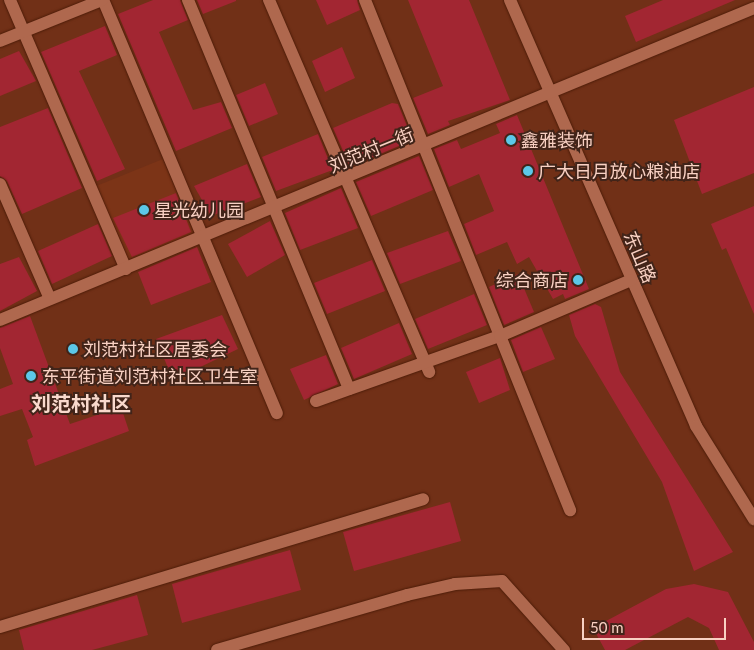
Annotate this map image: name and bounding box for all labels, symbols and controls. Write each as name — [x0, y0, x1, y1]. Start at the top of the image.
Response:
street label: 刘范村一街 — [325, 123, 417, 177]
place label: 鑫雅装饰 — [521, 129, 593, 151]
marker: 鑫雅装饰 — [505, 134, 517, 146]
place label: 广大日月放心粮油店 — [538, 160, 700, 182]
marker: 广大日月放心粮油店 — [522, 165, 534, 177]
place label: 星光幼儿园 — [154, 199, 244, 221]
marker: 星光幼儿园 — [138, 204, 150, 216]
street label: 东山路 — [620, 228, 660, 286]
place label: 综合商店 — [496, 269, 568, 291]
marker: 综合商店 — [572, 274, 584, 286]
place label: 刘范村社区居委会 — [83, 338, 227, 360]
marker: 刘范村社区居委会 — [67, 343, 79, 355]
place label: 东平街道刘范村社区卫生室 — [42, 365, 258, 387]
marker: 东平街道刘范村社区卫生室 — [24, 369, 38, 383]
district label: 刘范村社区 — [31, 391, 131, 415]
scale bar — [584, 608, 728, 640]
text: 50 m — [590, 618, 624, 636]

